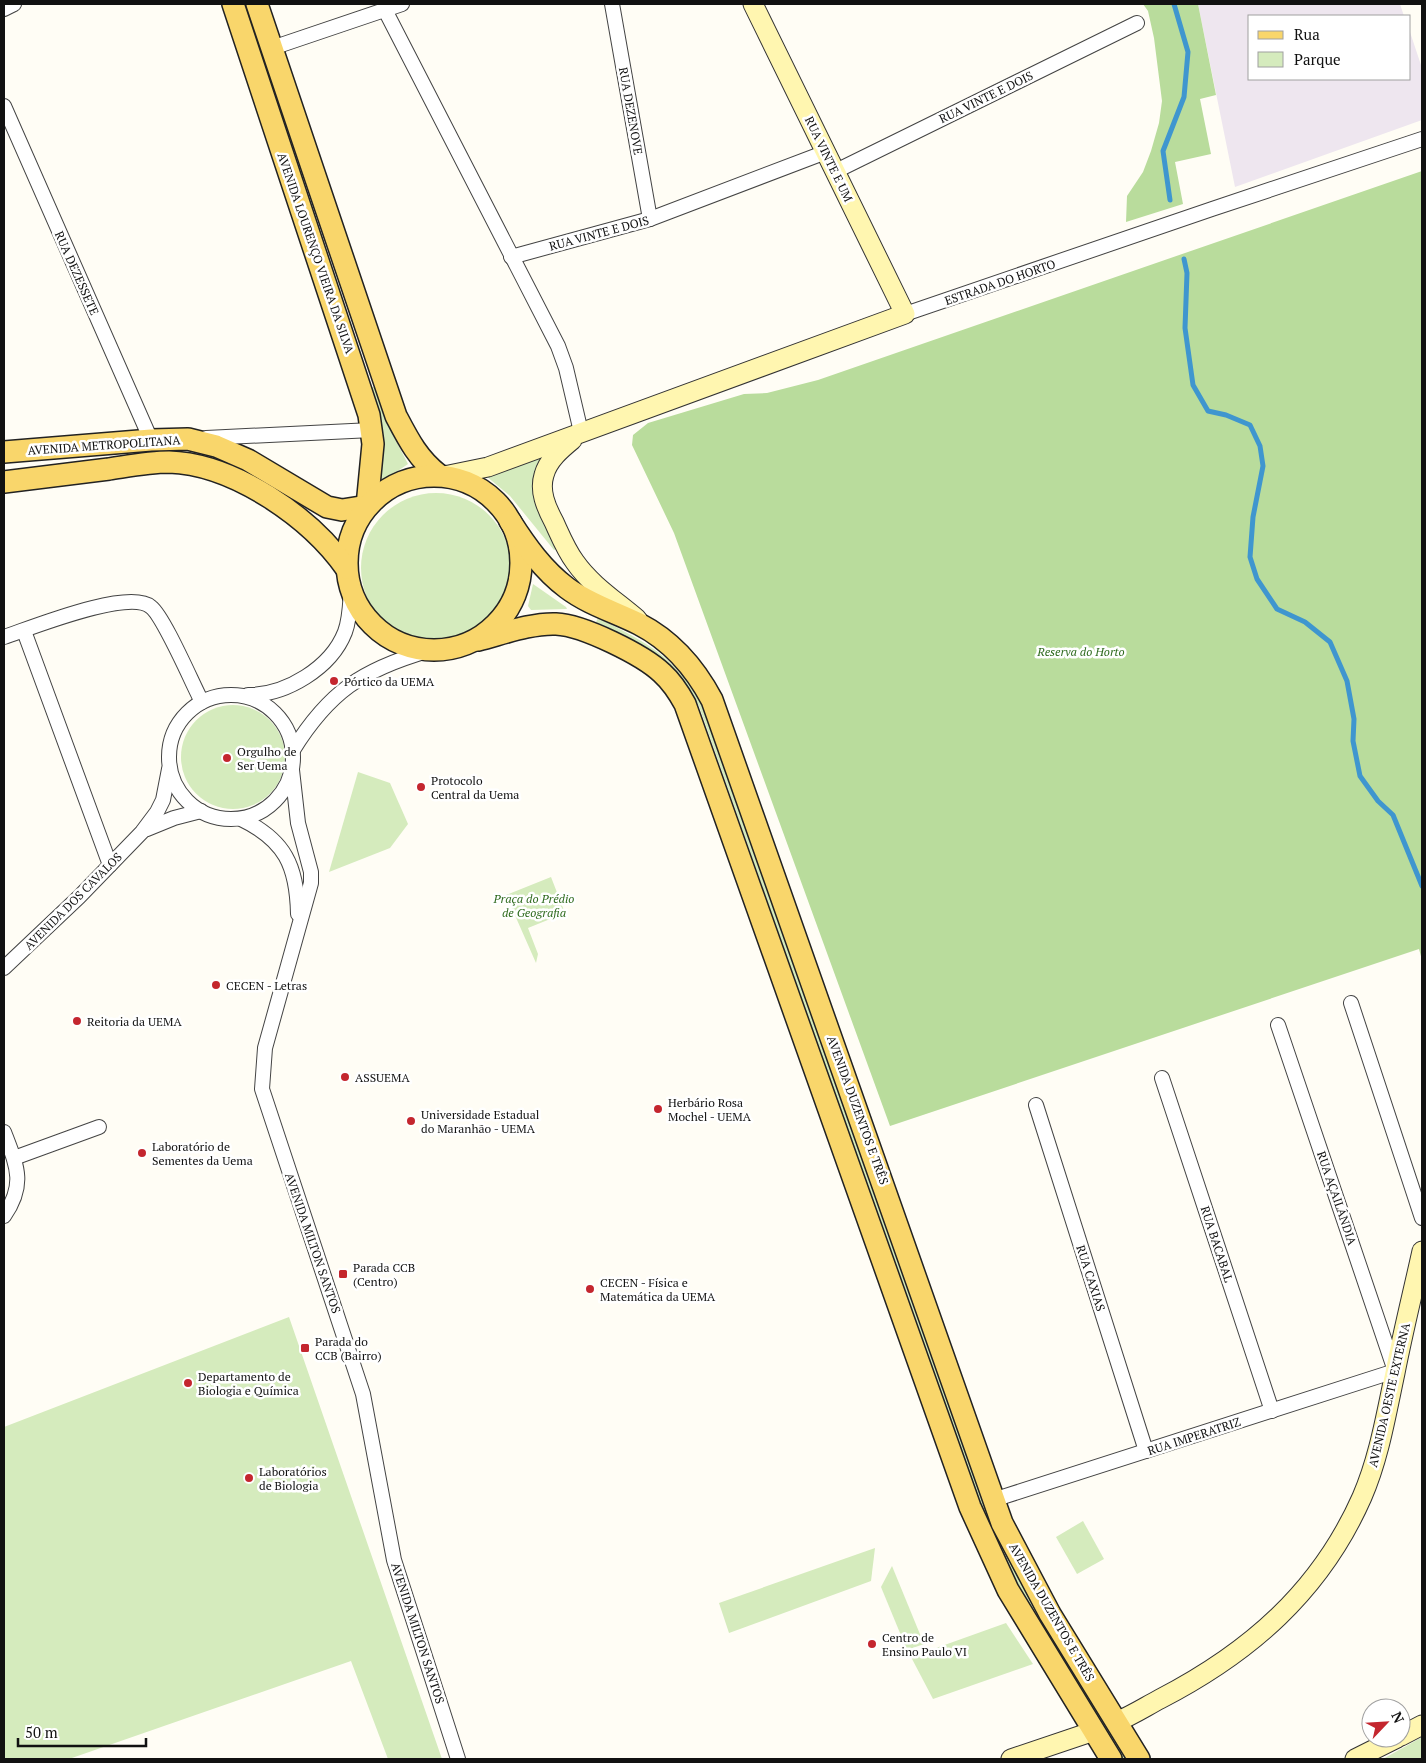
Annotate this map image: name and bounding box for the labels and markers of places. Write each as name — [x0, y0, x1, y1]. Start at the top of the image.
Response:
place label: Pórtico da UEMA — [344, 674, 435, 689]
marker: Pórtico da UEMA — [328, 675, 340, 687]
place label: Orgulho de Ser Uema — [237, 744, 297, 773]
marker: Orgulho de Ser Uema — [221, 752, 233, 764]
place label: Protocolo Central da Uema — [431, 773, 519, 802]
marker: Protocolo Central da Uema — [415, 781, 427, 793]
place label: CECEN - Letras — [226, 978, 307, 993]
marker: CECEN - Letras — [210, 979, 222, 991]
place label: Reitoria da UEMA — [87, 1014, 182, 1029]
marker: Reitoria da UEMA — [71, 1015, 83, 1027]
place label: ASSUEMA — [355, 1070, 411, 1085]
marker: ASSUEMA — [339, 1071, 351, 1083]
place label: Herbário Rosa Mochel - UEMA — [668, 1095, 752, 1124]
marker: Herbário Rosa Mochel - UEMA — [652, 1103, 664, 1115]
place label: Universidade Estadual do Maranhão - UEMA — [421, 1107, 540, 1136]
marker: Universidade Estadual do Maranhão - UEMA — [405, 1115, 417, 1127]
place label: Laboratório de Sementes da Uema — [152, 1139, 253, 1168]
marker: Laboratório de Sementes da Uema — [136, 1147, 148, 1159]
place label: Parada CCB (Centro) — [353, 1260, 415, 1289]
marker: Parada CCB (Centro) — [337, 1268, 349, 1280]
place label: CECEN - Física e Matemática da UEMA — [600, 1275, 716, 1304]
marker: CECEN - Física e Matemática da UEMA — [584, 1283, 596, 1295]
place label: Parada do CCB (Bairro) — [315, 1334, 382, 1363]
marker: Parada do CCB (Bairro) — [299, 1342, 311, 1354]
place label: Departamento de Biologia e Química — [198, 1369, 299, 1398]
marker: Departamento de Biologia e Química — [182, 1377, 194, 1389]
place label: Laboratórios de Biologia — [259, 1464, 327, 1493]
marker: Laboratórios de Biologia — [243, 1472, 255, 1484]
place label: Centro de Ensino Paulo VI — [882, 1630, 967, 1659]
marker: Centro de Ensino Paulo VI — [866, 1638, 878, 1650]

